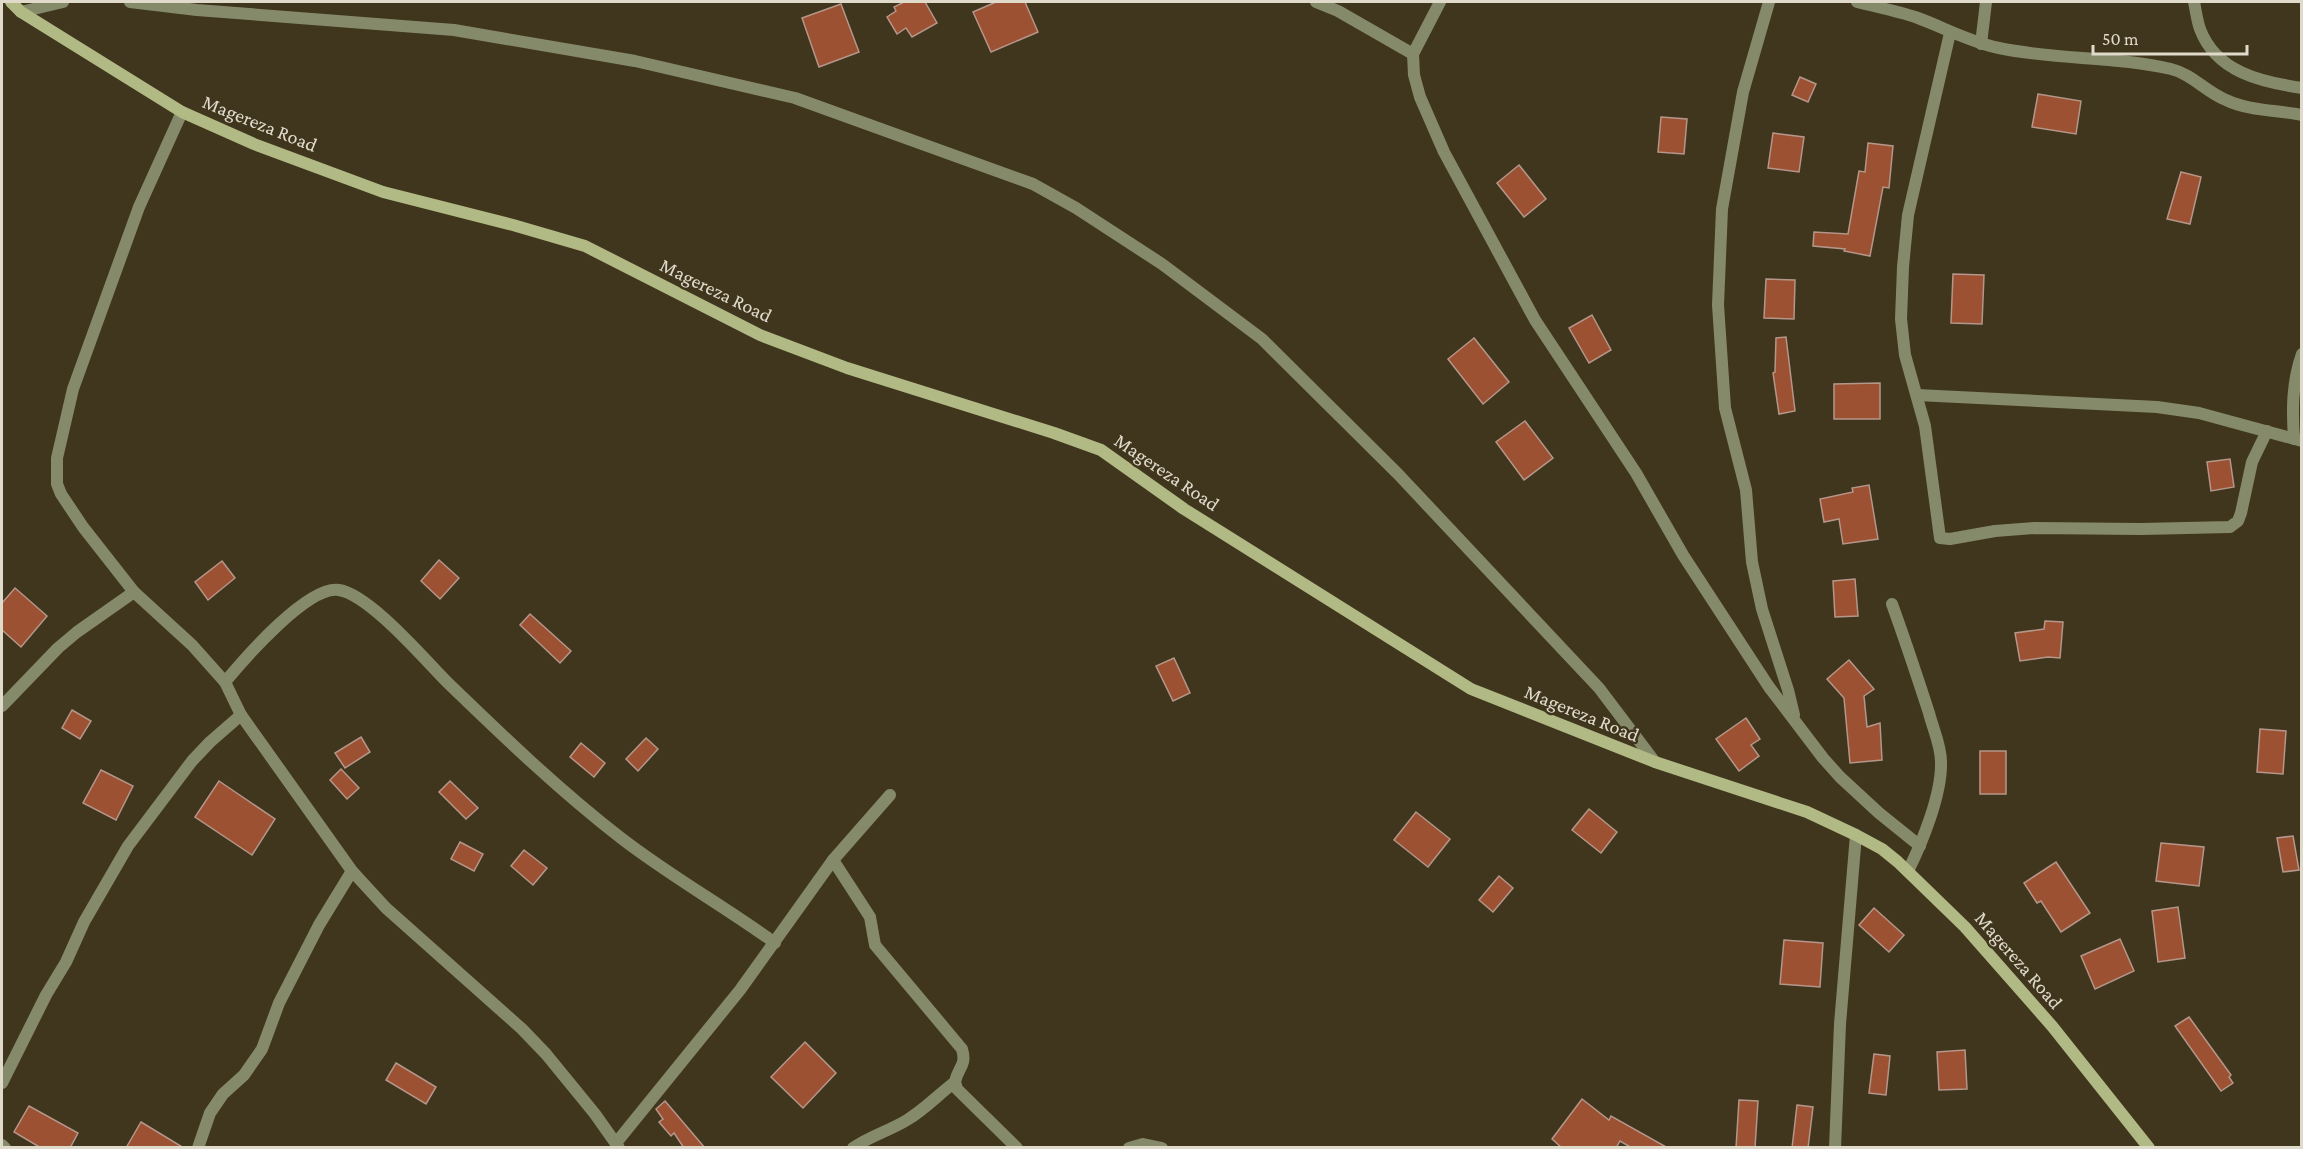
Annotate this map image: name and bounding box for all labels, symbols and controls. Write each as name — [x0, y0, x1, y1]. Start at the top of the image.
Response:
scale bar — [2093, 18, 2248, 56]
text: 50 m — [2102, 29, 2139, 49]
street label: Magereza Road — [199, 90, 321, 157]
street label: Magereza Road — [656, 253, 776, 328]
street label: Magereza Road — [1110, 429, 1224, 516]
street label: Magereza Road — [1521, 680, 1643, 747]
street label: Magereza Road — [1970, 907, 2068, 1014]

